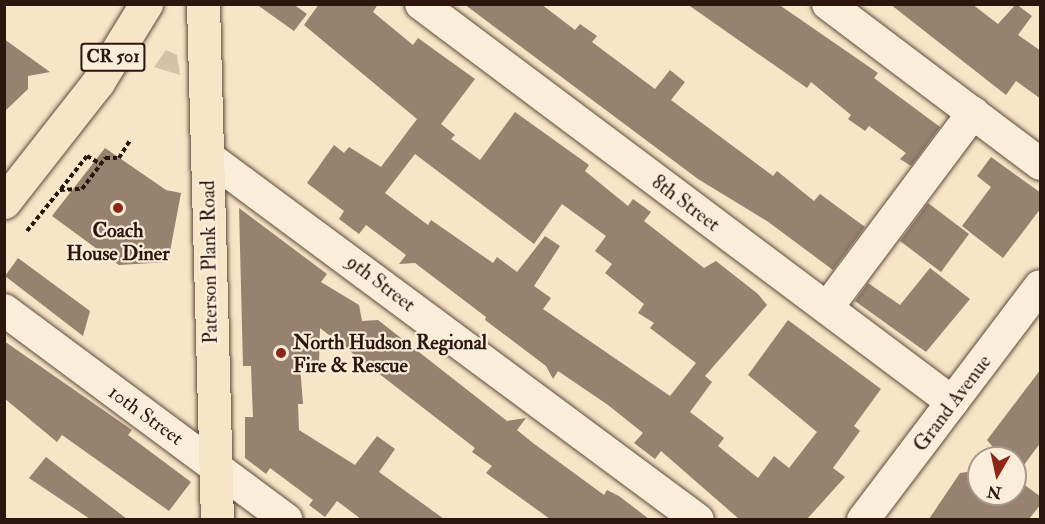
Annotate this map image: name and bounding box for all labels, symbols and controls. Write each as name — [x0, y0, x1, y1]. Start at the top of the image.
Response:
road number: CR 501 — [80, 42, 146, 72]
street label: 8th Street — [647, 170, 725, 236]
street label: Paterson Plank Road — [196, 180, 222, 344]
marker: Coach House Diner — [111, 201, 125, 215]
place label: Coach House Diner — [66, 218, 170, 265]
street label: 9th Street — [342, 249, 420, 317]
place label: North Hudson Regional Fire & Rescue — [293, 330, 487, 377]
marker: North Hudson Regional Fire & Rescue — [274, 346, 288, 360]
street label: Grand Avenue — [908, 350, 996, 456]
street label: 10th Street — [104, 380, 188, 450]
north arrow — [967, 446, 1027, 506]
text: N — [986, 481, 1003, 503]

